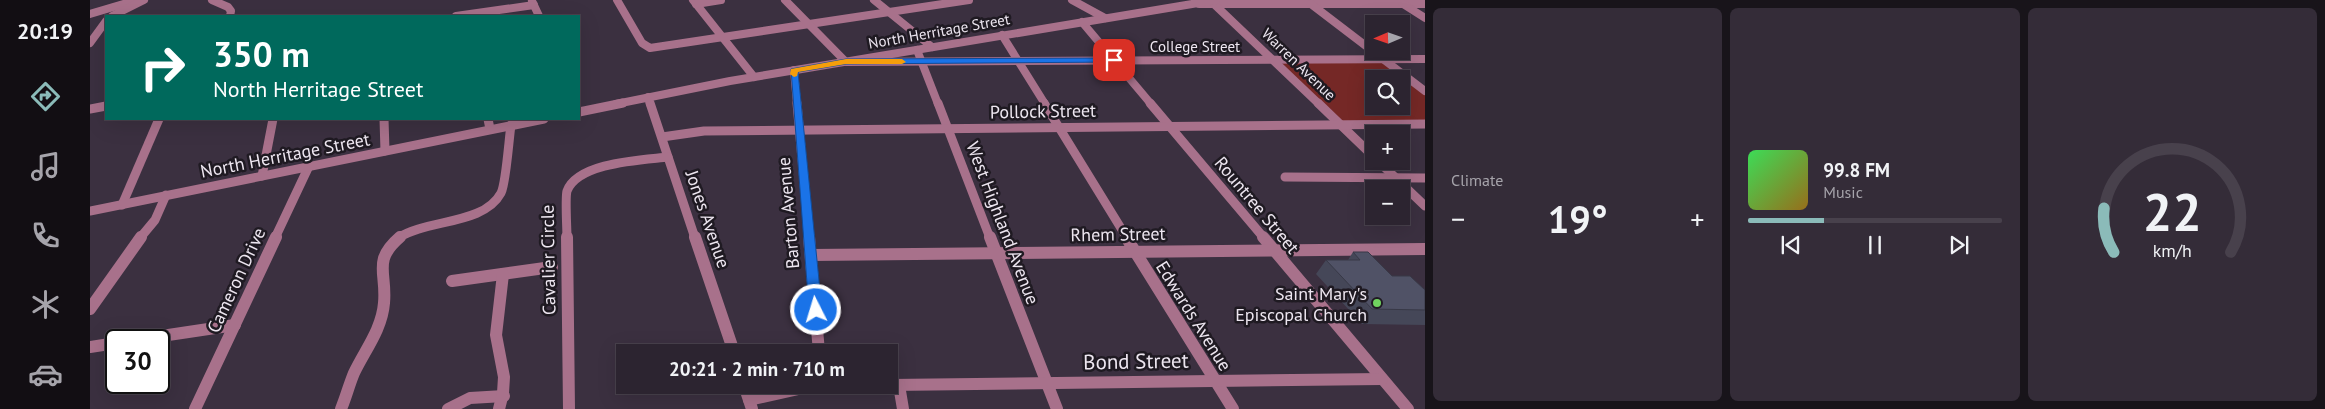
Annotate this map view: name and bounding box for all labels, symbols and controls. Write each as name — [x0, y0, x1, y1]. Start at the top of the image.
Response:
street label: North Herritage Street — [867, 9, 1011, 53]
north arrow — [1365, 15, 1410, 60]
map controls — [1365, 15, 1410, 225]
text: 20:19 — [17, 17, 73, 45]
street label: Warren Avenue — [1258, 24, 1340, 104]
text: 350 m — [213, 31, 310, 77]
icon: right — [130, 35, 195, 100]
street label: College Street — [1150, 37, 1240, 56]
pin — [1093, 39, 1135, 81]
icon: arrive — [1100, 46, 1128, 74]
button: search — [1365, 70, 1410, 115]
text: North Herritage Street — [213, 75, 423, 103]
icon: directions — [28, 79, 63, 114]
street label: Pollock Street — [990, 99, 1096, 123]
button: + — [1365, 125, 1410, 170]
street label: North Herritage Street — [198, 127, 372, 183]
street label: West Highland Avenue — [961, 138, 1045, 308]
icon: music — [28, 149, 63, 184]
street label: Rountree Street — [1210, 152, 1304, 258]
street label: Barton Avenue — [772, 156, 804, 270]
text: 99.8 FM — [1823, 158, 1890, 182]
street label: Jones Avenue — [680, 166, 735, 271]
text: Climate — [1451, 170, 1503, 190]
text: 22 — [2143, 178, 2202, 245]
button: − — [1365, 180, 1410, 225]
text: Music — [1823, 182, 1863, 202]
text: 19° — [1548, 194, 1608, 243]
text: − — [1451, 200, 1465, 237]
text: + — [1690, 200, 1704, 237]
street label: Cavalier Circle — [536, 205, 560, 315]
icon: phone — [28, 218, 63, 253]
street label: Rhem Street — [1070, 222, 1166, 246]
street label: Cameron Drive — [202, 224, 270, 336]
icon: previous — [1777, 231, 1805, 259]
icon: pause — [1861, 231, 1889, 259]
icon: next — [1945, 231, 1973, 259]
text: km/h — [2153, 239, 2192, 262]
street label: Edwards Avenue — [1151, 257, 1237, 375]
place label: Saint Mary's Episcopal Church — [1235, 282, 1367, 326]
position arrow — [789, 283, 841, 335]
icon: climate — [28, 287, 63, 322]
marker: Saint Mary's Episcopal Church — [1371, 297, 1383, 309]
speed limit sign: 30 — [105, 329, 170, 394]
street label: Bond Street — [1083, 347, 1189, 375]
icon: car — [28, 357, 63, 392]
text: 20:21 · 2 min · 710 m — [669, 357, 845, 381]

